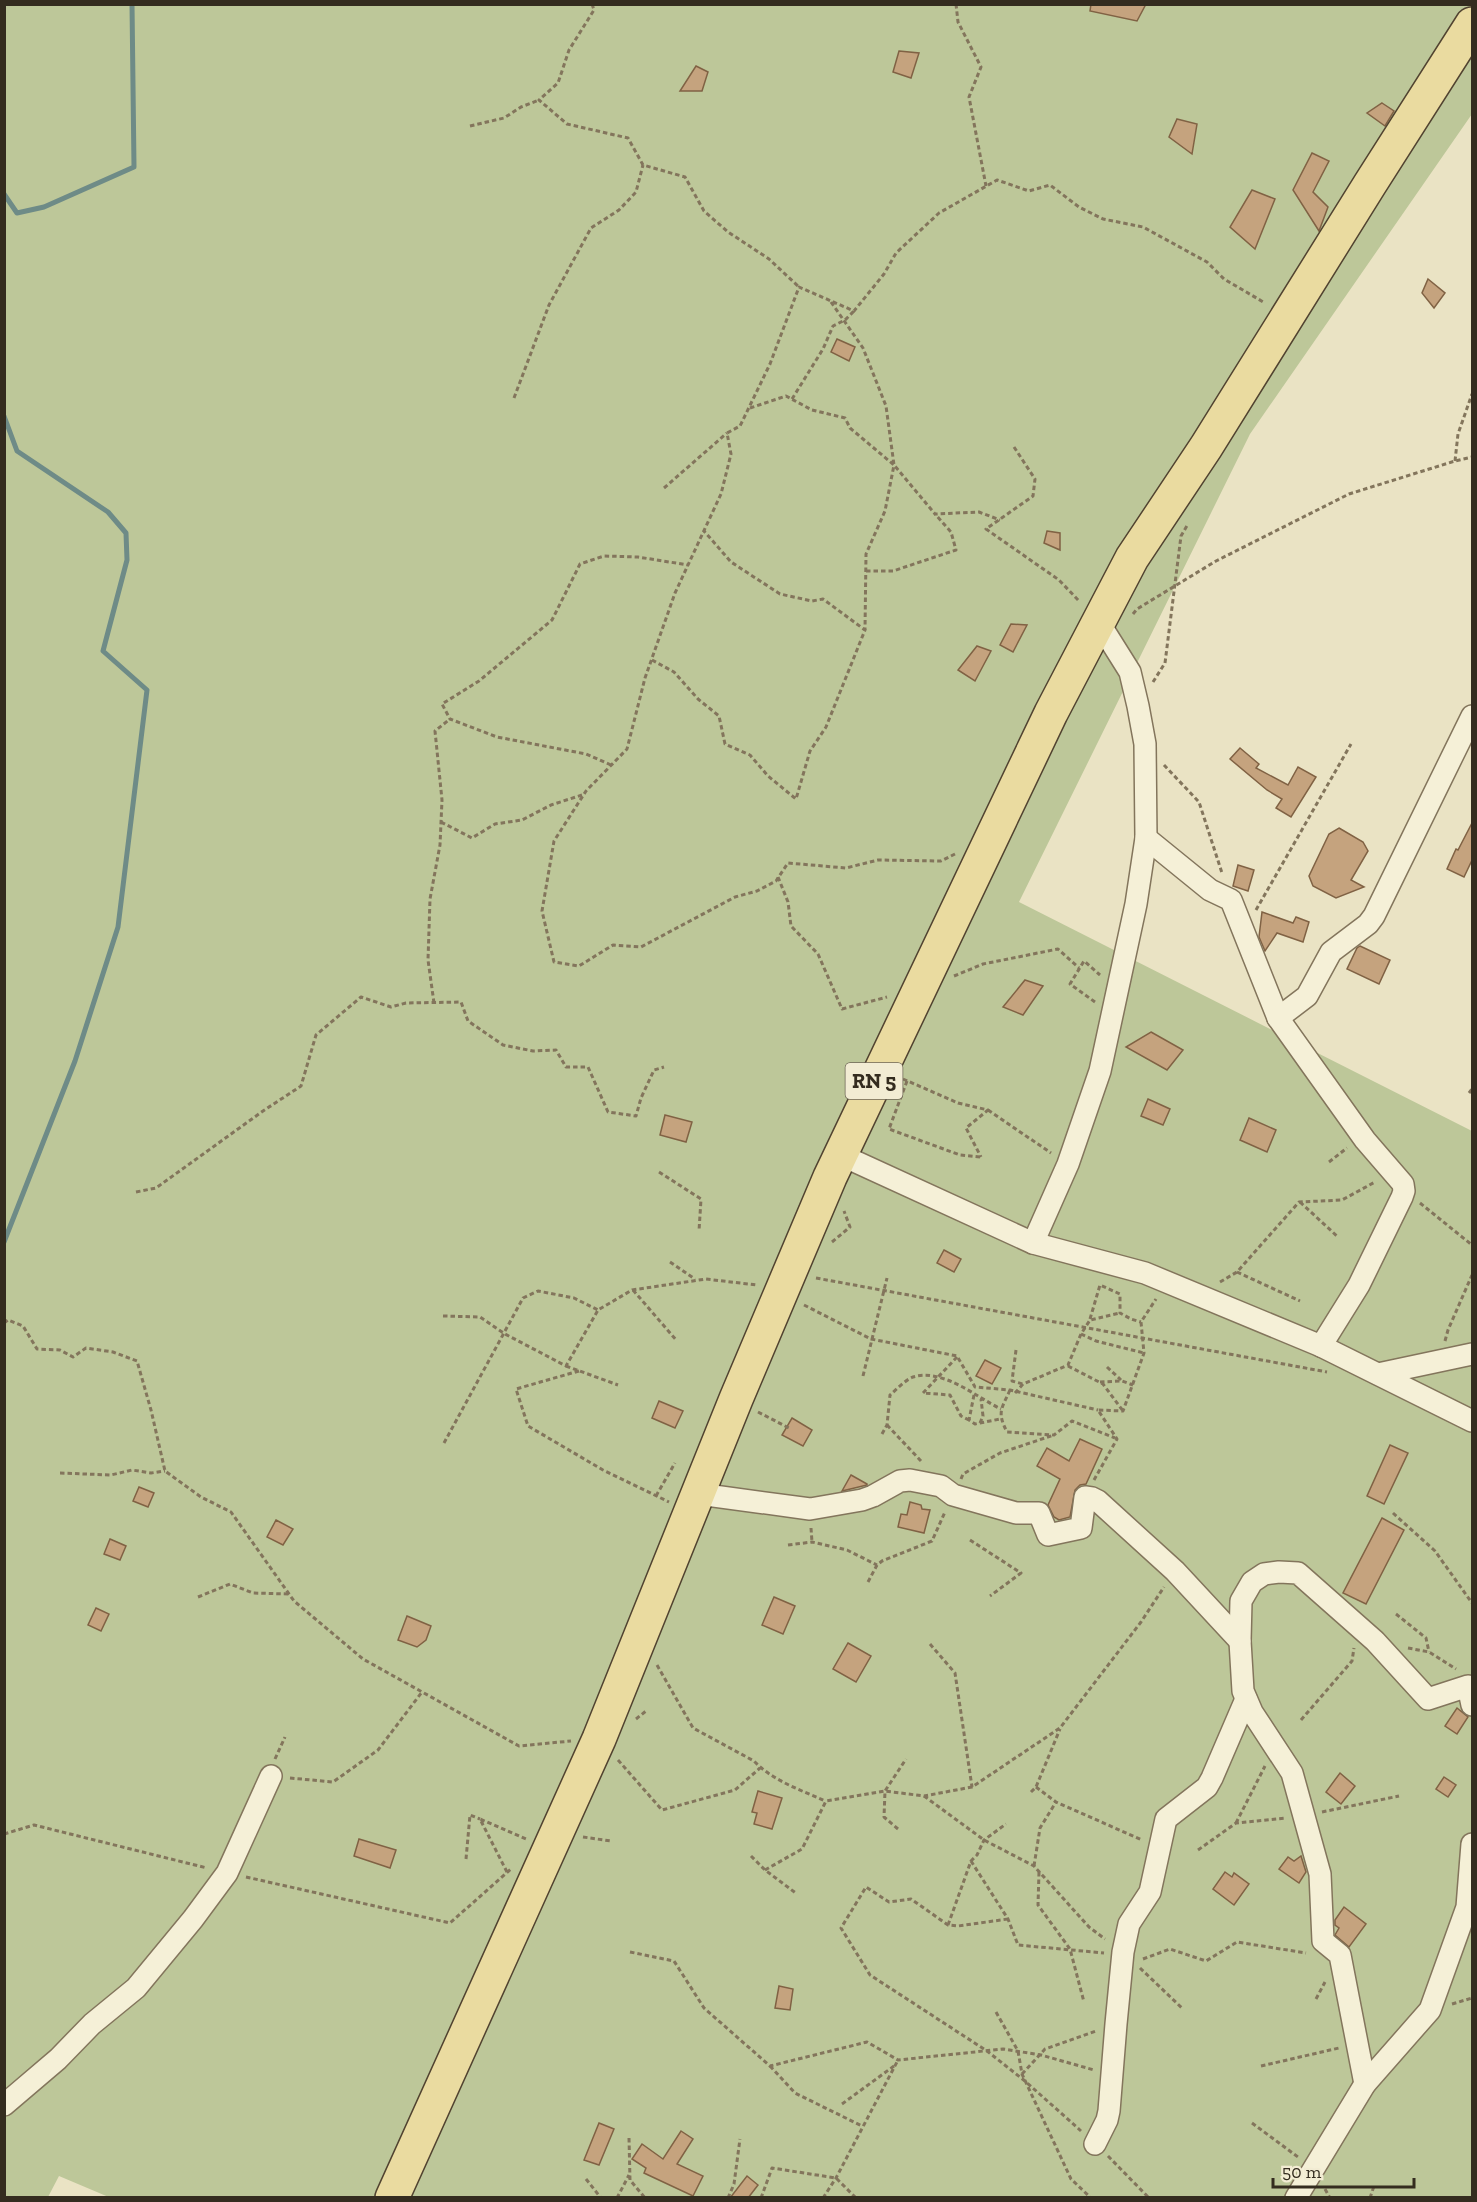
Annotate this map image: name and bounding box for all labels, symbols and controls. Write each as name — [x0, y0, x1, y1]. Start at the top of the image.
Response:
road number: RN 5 — [846, 1063, 902, 1099]
scale bar — [1273, 2151, 1414, 2189]
text: 50 m — [1282, 2161, 1322, 2183]

